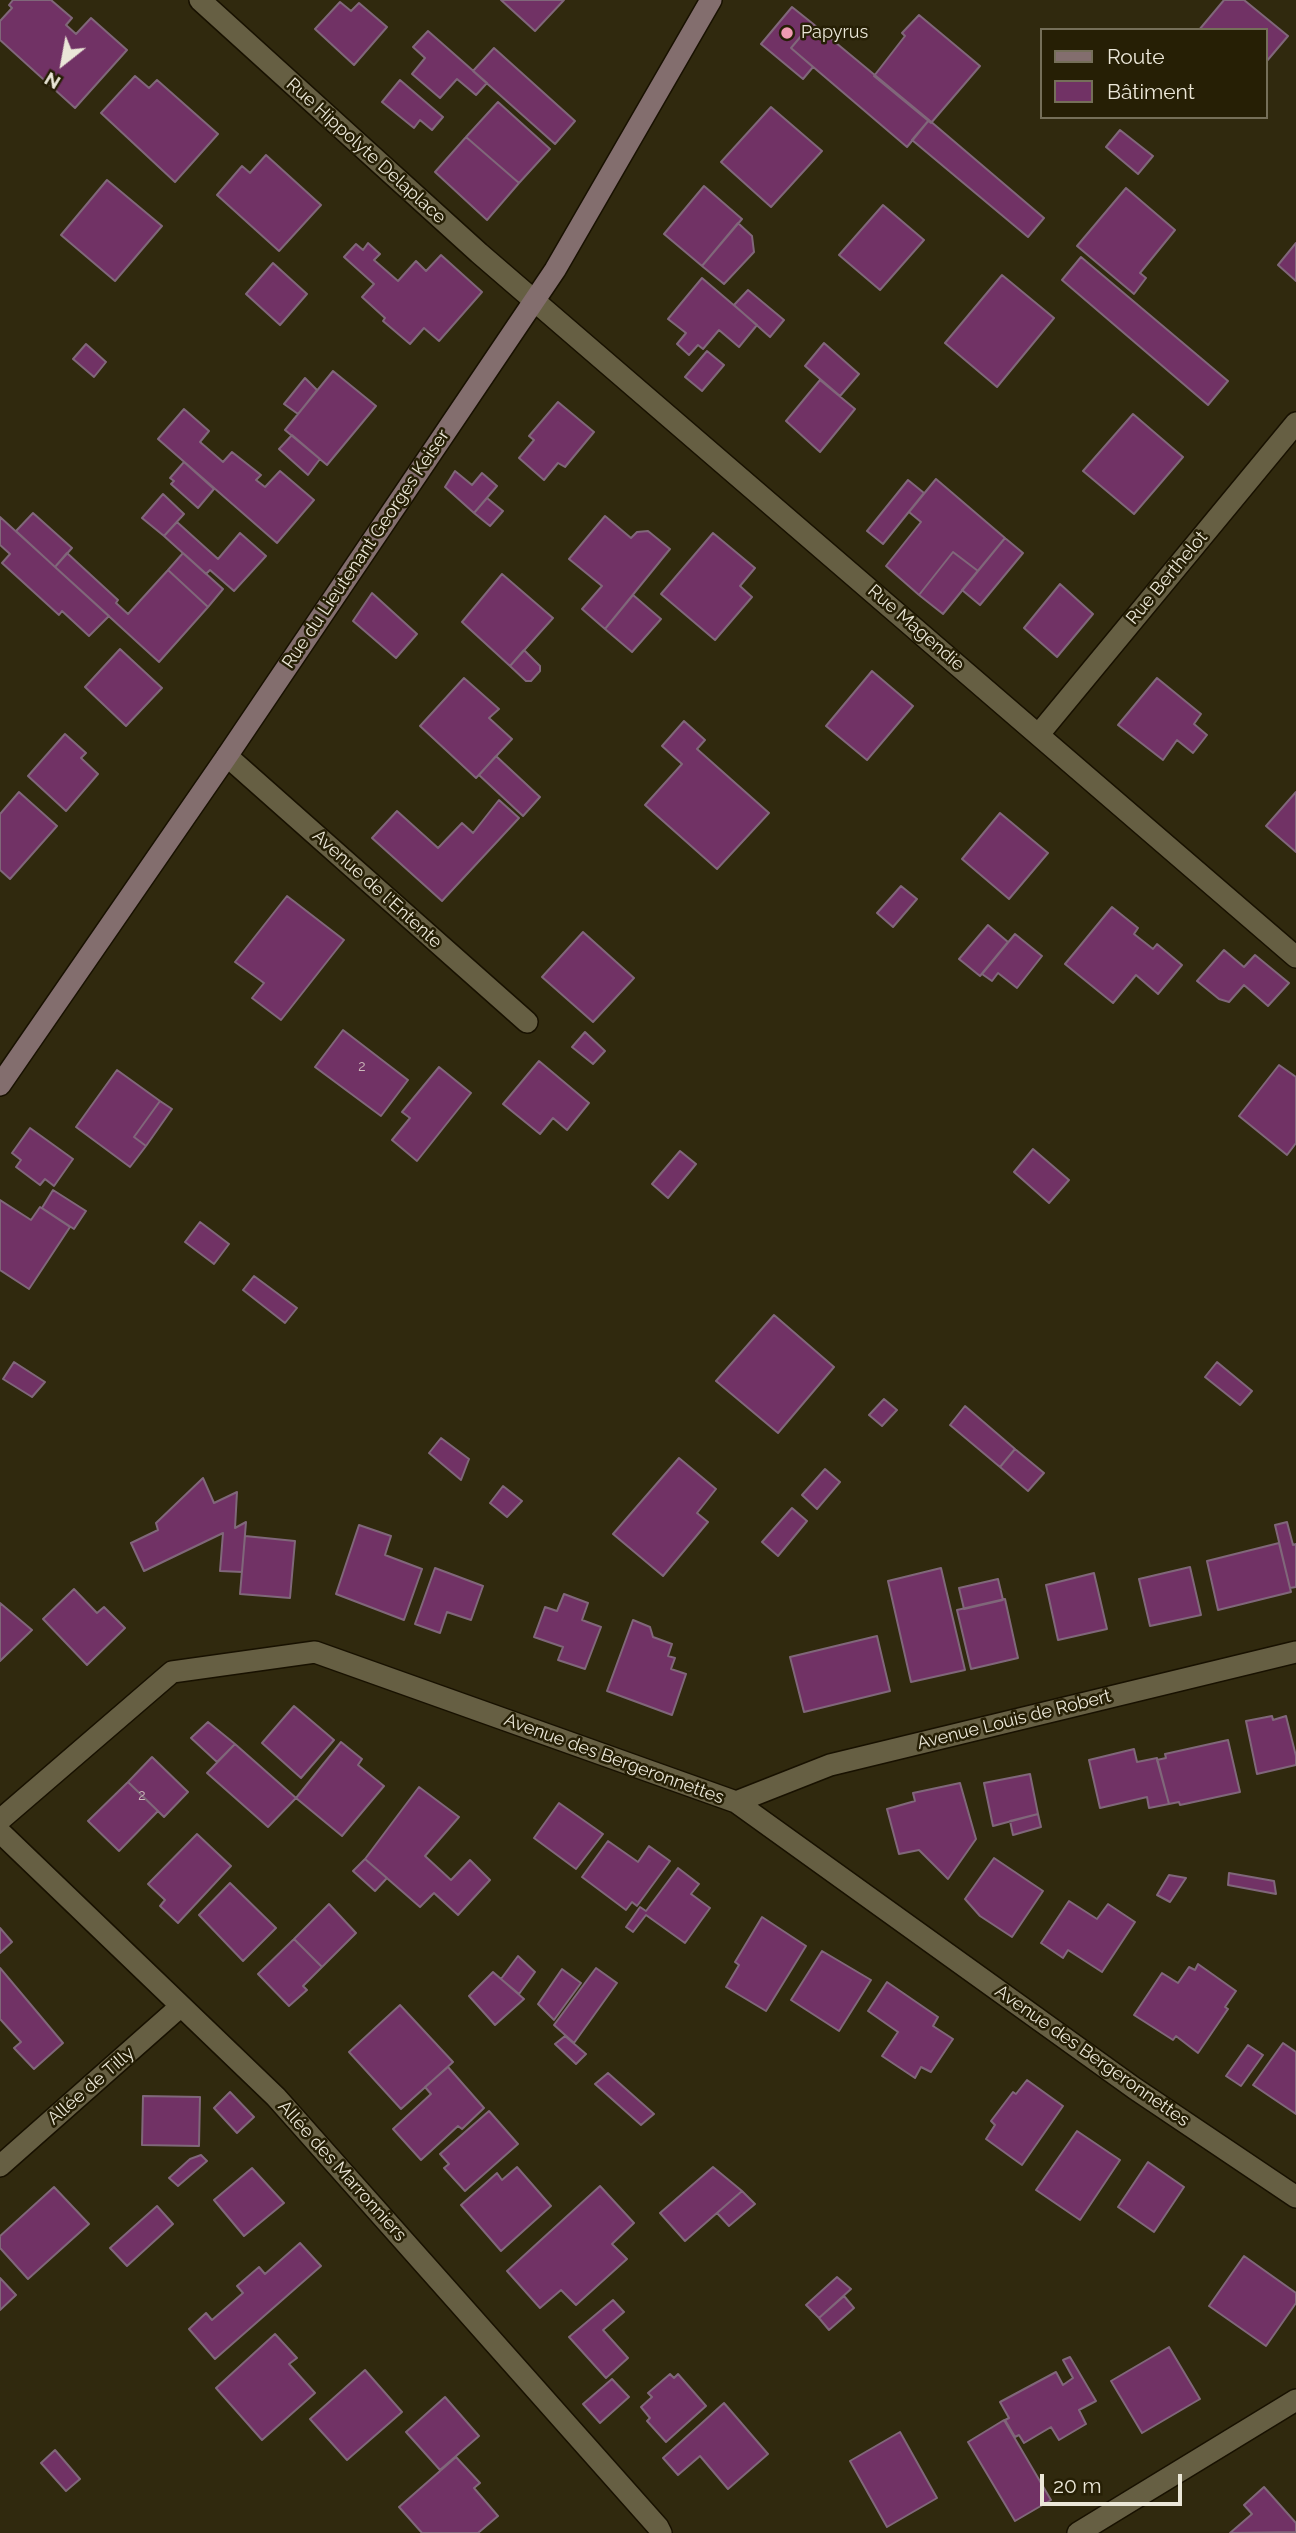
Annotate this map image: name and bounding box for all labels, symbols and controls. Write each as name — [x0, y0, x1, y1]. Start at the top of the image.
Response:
place label: Papyrus — [801, 22, 868, 44]
marker: Papyrus — [779, 25, 795, 41]
north arrow — [28, 28, 98, 98]
legend — [1040, 28, 1268, 119]
text: Route — [1107, 44, 1165, 69]
text: N — [40, 68, 64, 94]
street label: Rue Hippolyte Delaplace — [282, 74, 450, 228]
text: Bâtiment — [1107, 79, 1195, 104]
street label: Rue du Lieutenant Georges Keiser — [278, 425, 454, 673]
street label: Rue Berthelot — [1122, 527, 1212, 629]
street label: Rue Magendie — [863, 580, 969, 676]
street label: Avenue de l'Entente — [308, 825, 446, 953]
house number: 2 — [358, 1059, 366, 1075]
street label: Avenue Louis de Robert — [915, 1685, 1113, 1755]
street label: Avenue des Bergeronnettes — [501, 1709, 727, 1809]
house number: 2 — [138, 1788, 146, 1804]
street label: Avenue des Bergeronnettes — [991, 1980, 1193, 2132]
street label: Allée de Tilly — [43, 2042, 139, 2130]
street label: Allée des Marronniers — [273, 2096, 411, 2246]
scale bar — [1044, 2460, 1186, 2504]
text: 20 m — [1053, 2473, 1101, 2498]

